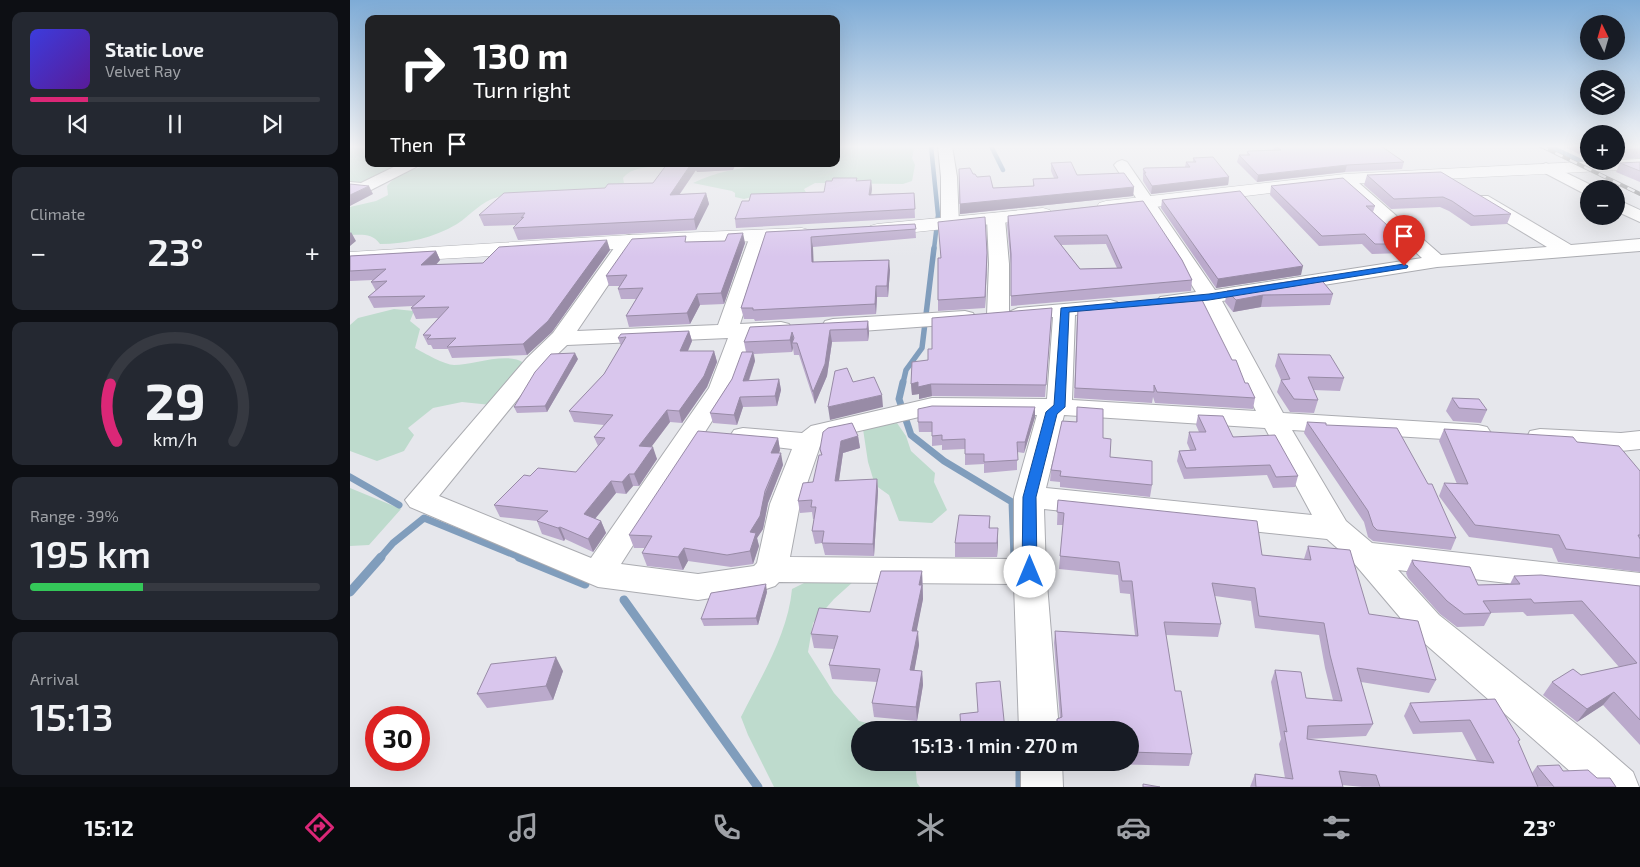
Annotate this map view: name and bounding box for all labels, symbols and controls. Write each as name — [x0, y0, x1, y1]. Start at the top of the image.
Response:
north arrow — [1580, 15, 1625, 60]
map controls — [1580, 15, 1625, 225]
text: 130 m — [473, 34, 568, 76]
icon: right — [390, 35, 455, 100]
text: Static Love — [105, 38, 204, 61]
text: Velvet Ray — [105, 61, 181, 80]
button: layers — [1580, 70, 1625, 115]
text: Turn right — [473, 76, 571, 102]
icon: previous — [64, 110, 92, 138]
icon: pause — [161, 110, 189, 138]
icon: next — [258, 110, 286, 138]
button: + — [1580, 125, 1625, 170]
icon: arrive — [443, 130, 471, 158]
text: Then — [390, 133, 433, 156]
button: − — [1580, 180, 1625, 225]
text: Climate — [30, 204, 85, 223]
pin — [1383, 215, 1425, 266]
icon: arrive — [1390, 222, 1418, 250]
text: 23° — [147, 228, 204, 274]
text: − — [30, 235, 46, 269]
text: + — [305, 235, 320, 269]
text: 29 — [145, 368, 205, 430]
text: km/h — [153, 428, 197, 450]
text: Range · 39% — [30, 506, 119, 525]
text: 195 km — [30, 530, 151, 576]
position arrow — [1003, 545, 1055, 597]
text: Arrival — [30, 669, 79, 688]
text: 15:13 — [30, 693, 113, 739]
speed limit sign: 30 — [365, 706, 430, 771]
text: 15:13 · 1 min · 270 m — [912, 734, 1078, 757]
icon: directions — [302, 810, 337, 845]
icon: music — [506, 810, 541, 845]
icon: phone — [709, 810, 744, 845]
icon: climate — [913, 810, 948, 845]
icon: car — [1116, 810, 1151, 845]
icon: filters — [1319, 810, 1354, 845]
text: 15:12 — [84, 814, 134, 840]
text: 23° — [1523, 814, 1556, 840]

